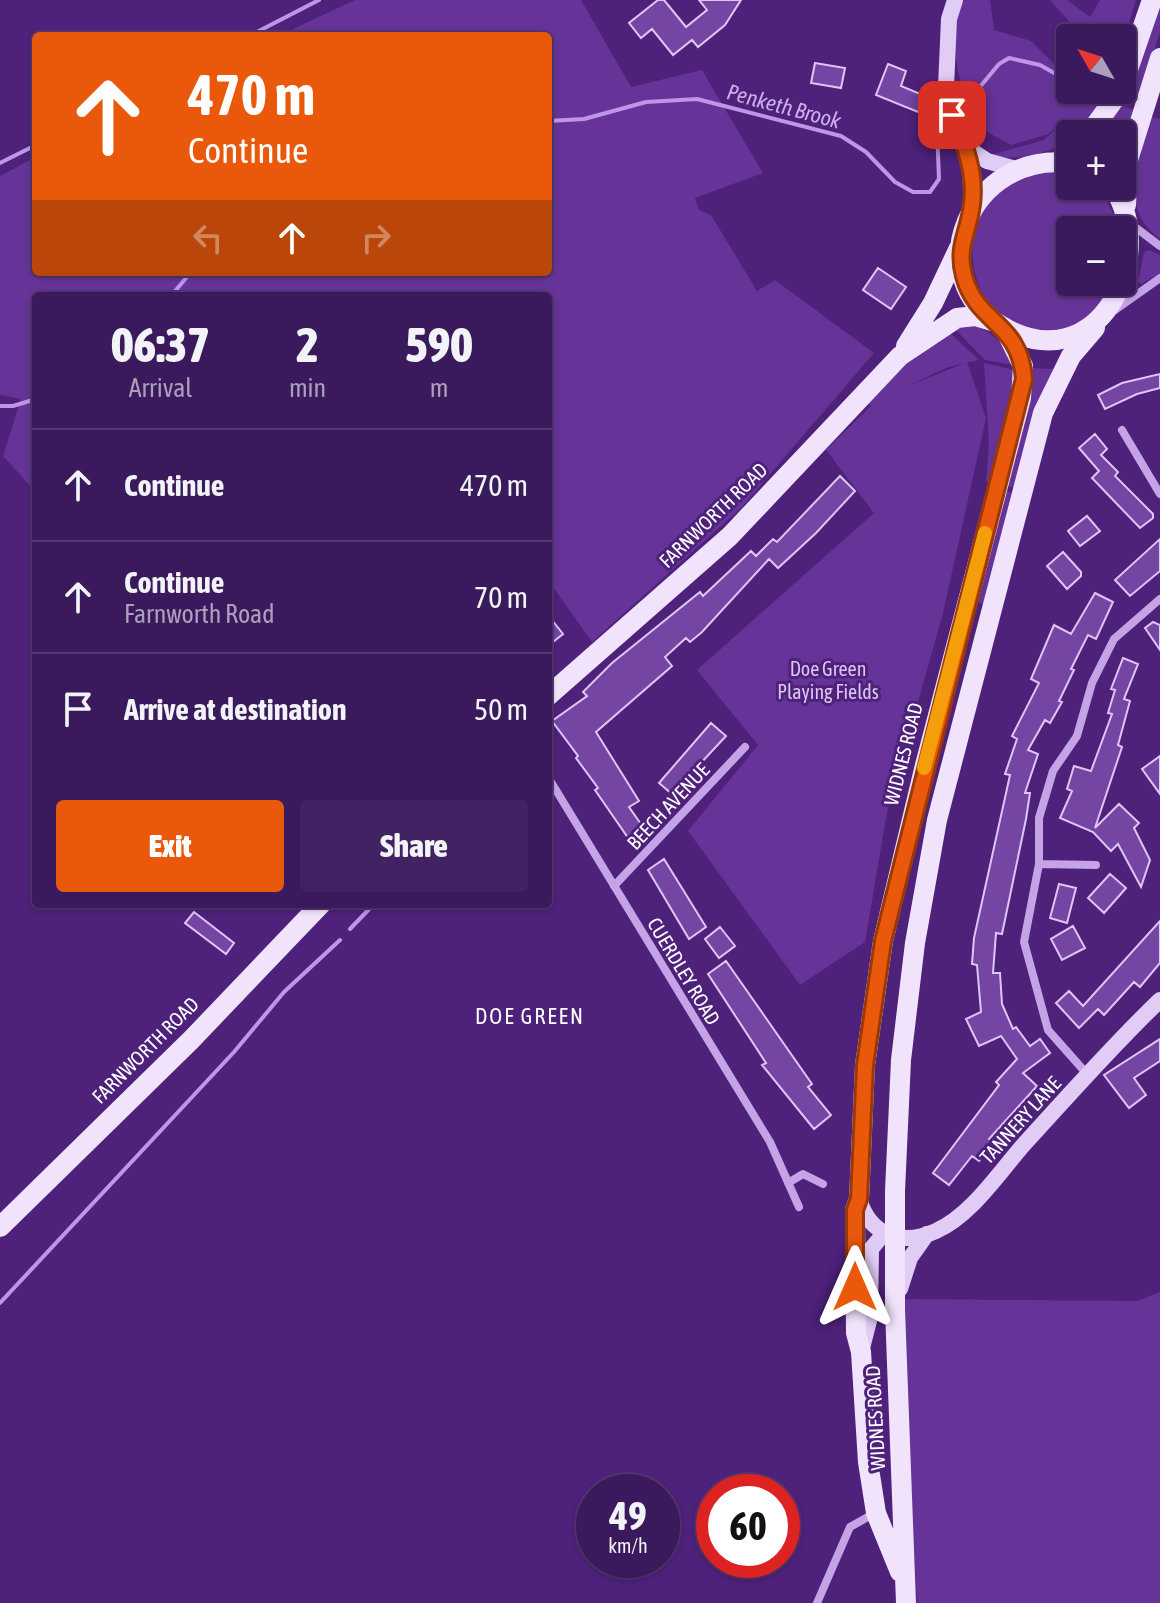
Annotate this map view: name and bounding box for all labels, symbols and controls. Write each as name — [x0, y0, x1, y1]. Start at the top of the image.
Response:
north arrow — [1056, 24, 1136, 104]
map controls — [1056, 24, 1136, 296]
text: 470 m — [188, 63, 315, 127]
icon: ahead — [56, 64, 160, 168]
water label: Penketh Brook — [724, 78, 844, 134]
pin — [918, 81, 986, 149]
icon: arrive — [930, 93, 974, 137]
button: + — [1056, 120, 1136, 200]
text: Continue — [188, 129, 308, 171]
icon: left — [186, 216, 230, 260]
icon: ahead — [270, 216, 314, 260]
icon: right — [354, 216, 398, 260]
button: − — [1056, 216, 1136, 296]
text: 06:37 — [111, 317, 210, 372]
text: 2 — [296, 317, 319, 372]
text: 590 — [405, 317, 473, 372]
text: Arrival — [129, 373, 192, 403]
text: min — [289, 373, 326, 403]
text: m — [430, 373, 448, 403]
street label: FARNWORTH ROAD — [654, 458, 772, 572]
icon: ahead — [56, 463, 100, 507]
text: Continue — [124, 468, 224, 502]
text: 470 m — [460, 468, 528, 502]
text: Continue — [124, 565, 224, 599]
icon: ahead — [56, 575, 100, 619]
text: 70 m — [474, 580, 528, 614]
text: Farnworth Road — [124, 599, 275, 629]
park label: Doe Green Playing Fields — [777, 657, 879, 703]
icon: arrive — [56, 687, 100, 731]
text: Arrive at destination — [124, 692, 346, 726]
text: 50 m — [474, 692, 528, 726]
street label: WIDNES ROAD — [879, 700, 927, 808]
street label: BEECH AVENUE — [622, 758, 714, 854]
button: Exit — [56, 800, 284, 892]
button: Share — [300, 800, 528, 892]
street label: CUERDLEY ROAD — [643, 913, 725, 1029]
street label: FARNWORTH ROAD — [87, 992, 203, 1108]
district label: DOE GREEN — [475, 1003, 585, 1029]
street label: TANNERY LANE — [975, 1071, 1065, 1168]
position arrow — [813, 1245, 897, 1329]
street label: WIDNES ROAD — [861, 1365, 889, 1471]
speed limit sign: 60 — [696, 1474, 800, 1578]
text: 49 — [609, 1493, 647, 1538]
text: km/h — [608, 1534, 648, 1557]

